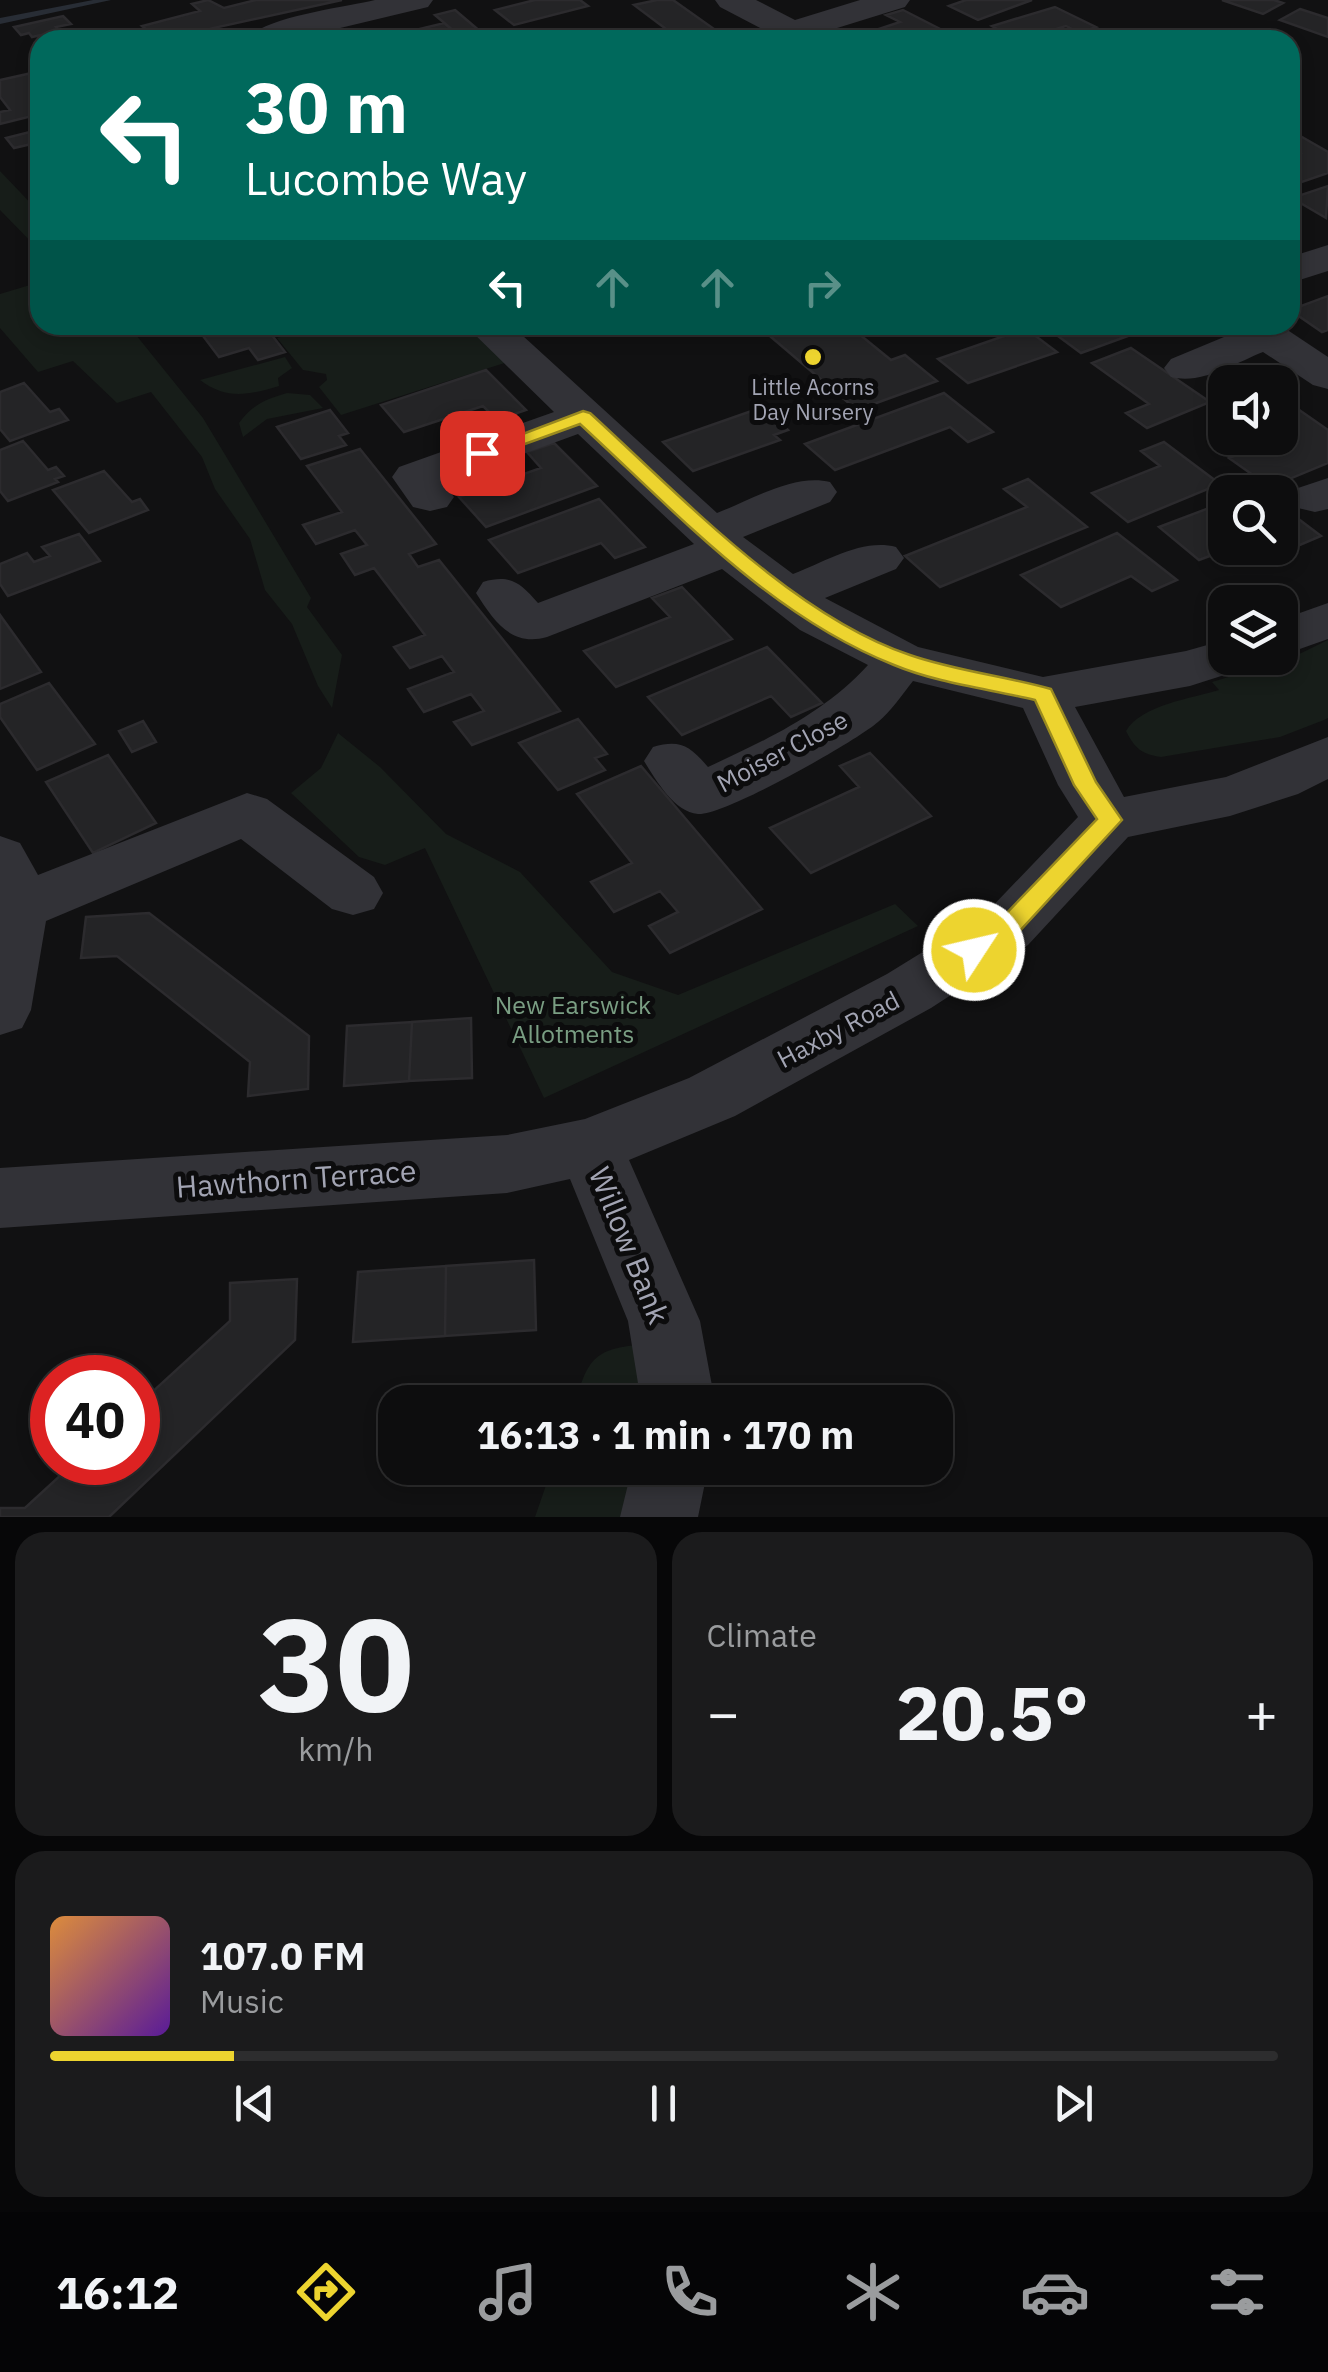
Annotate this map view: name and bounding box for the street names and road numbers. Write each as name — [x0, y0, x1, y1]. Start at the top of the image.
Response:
street label: Moiser Close — [711, 703, 853, 799]
street label: Haxby Road — [771, 983, 905, 1075]
street label: Hawthorn Terrace — [175, 1150, 417, 1206]
street label: Willow Bank — [581, 1161, 679, 1329]

